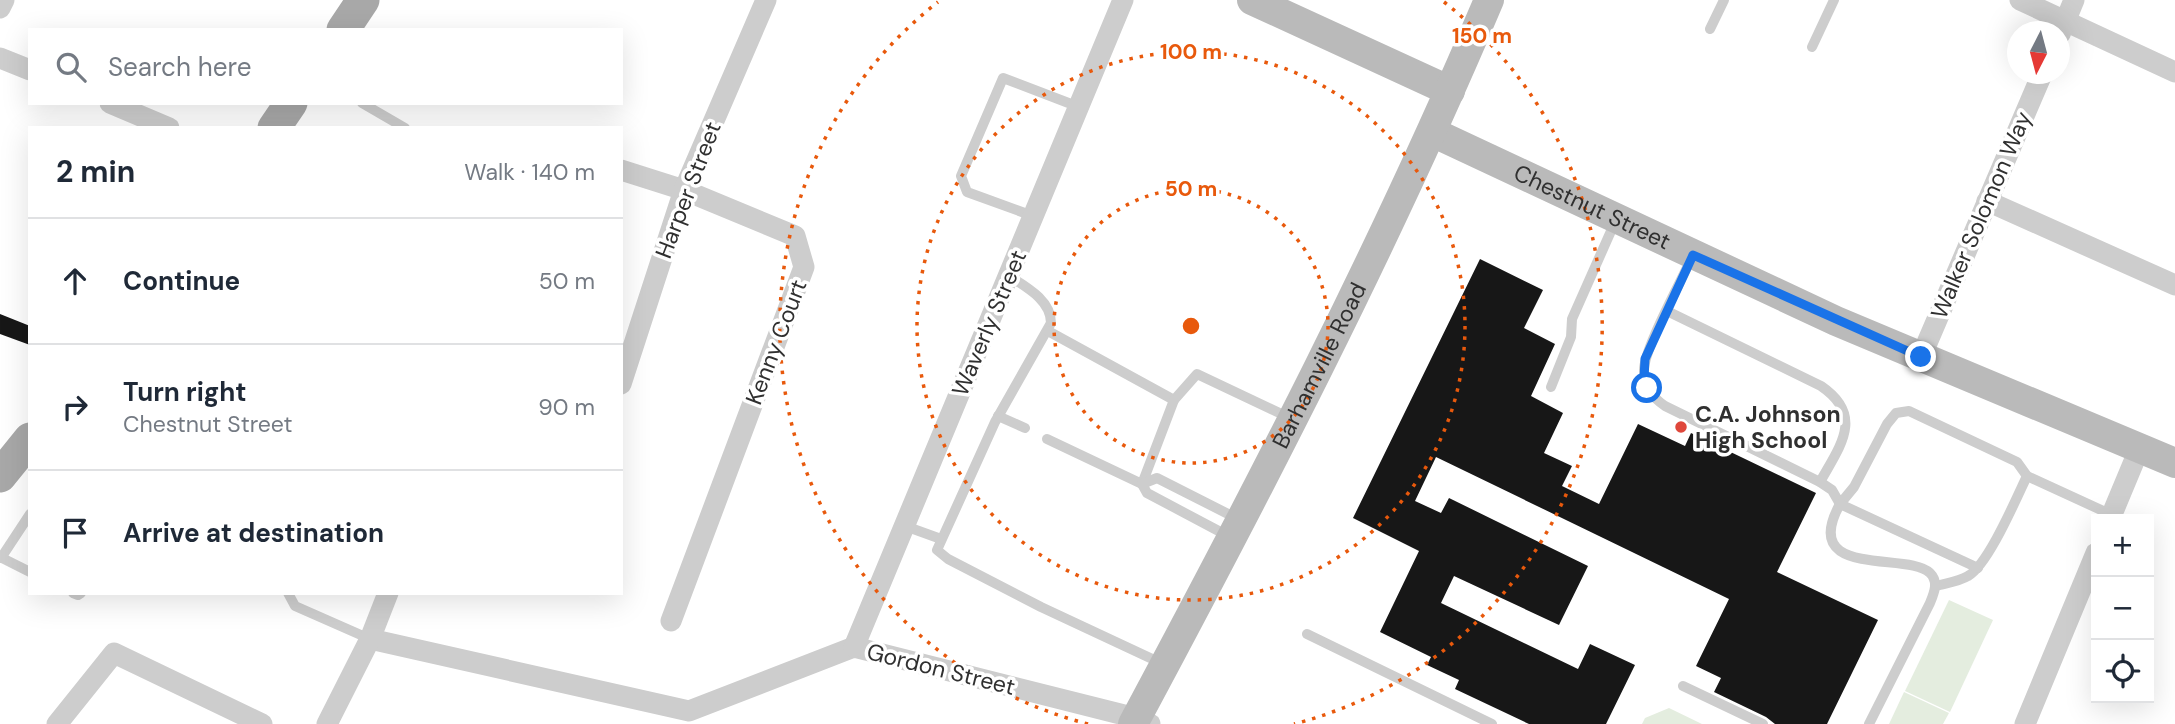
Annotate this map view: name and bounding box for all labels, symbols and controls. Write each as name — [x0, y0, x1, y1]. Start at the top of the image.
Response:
north arrow — [2007, 21, 2070, 84]
text: 150 m — [1452, 22, 1512, 50]
search box — [28, 28, 623, 105]
text: 100 m — [1160, 38, 1222, 66]
icon: search — [52, 48, 90, 86]
text: Search here — [108, 50, 251, 84]
street label: Walker Solomon Way — [1924, 107, 2038, 323]
street label: Harper Street — [648, 117, 728, 263]
text: 2 min — [56, 152, 135, 191]
text: Walk · 140 m — [464, 157, 595, 187]
street label: Chestnut Street — [1509, 157, 1676, 257]
text: 50 m — [1165, 175, 1217, 203]
street label: Waverly Street — [945, 246, 1033, 400]
icon: ahead — [56, 262, 94, 300]
text: Continue — [123, 264, 240, 298]
text: 50 m — [539, 266, 595, 296]
street label: Kenny Court — [738, 275, 814, 409]
street label: Barhamville Road — [1265, 278, 1373, 454]
centre of rings — [1179, 314, 1203, 338]
route end — [1905, 341, 1936, 372]
route start — [1631, 372, 1662, 403]
text: Turn right — [123, 375, 247, 409]
icon: right — [56, 388, 94, 426]
text: 90 m — [538, 392, 595, 422]
place label: C.A. Johnson High School — [1695, 399, 1841, 455]
text: Chestnut Street — [123, 409, 293, 439]
marker: C.A. Johnson High School — [1673, 419, 1689, 435]
icon: arrive — [56, 514, 94, 552]
map controls — [2091, 514, 2154, 703]
button: + — [2091, 514, 2154, 577]
text: Arrive at destination — [123, 516, 384, 550]
button: − — [2091, 577, 2154, 640]
street label: Gordon Street — [864, 636, 1018, 702]
button: locate — [2091, 640, 2154, 703]

